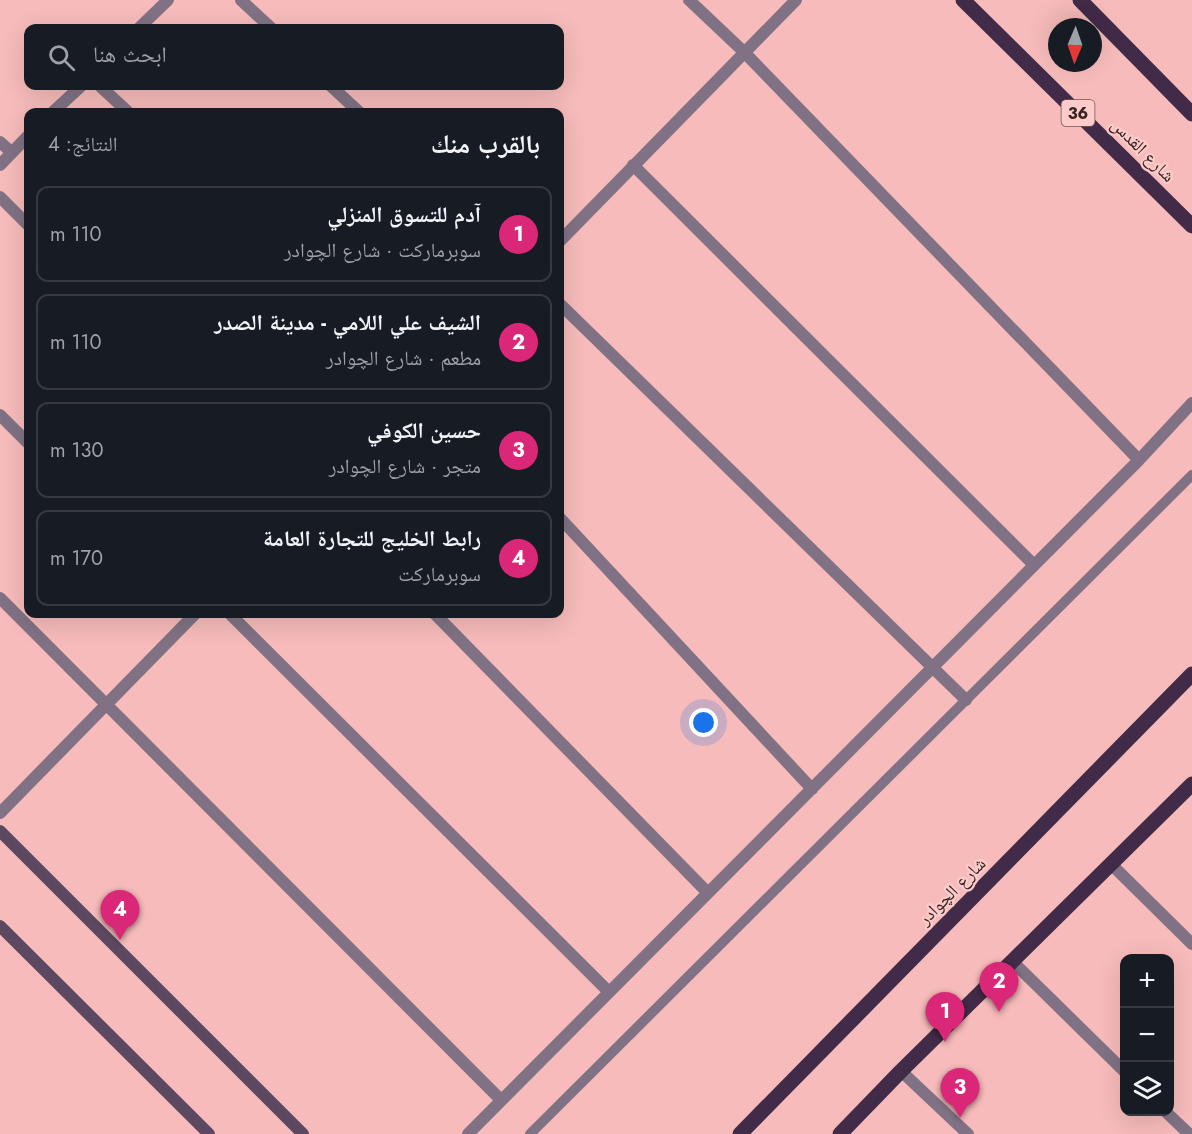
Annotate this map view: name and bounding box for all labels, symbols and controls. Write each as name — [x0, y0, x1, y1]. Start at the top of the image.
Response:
north arrow — [1048, 18, 1102, 72]
search box — [24, 24, 564, 90]
text: ابحث هنا — [93, 38, 167, 70]
icon: search — [45, 41, 78, 74]
road number: 36 — [1062, 100, 1094, 126]
street label: شارع القدس — [1105, 112, 1181, 188]
text: بالقرب منك — [431, 125, 540, 163]
text: النتائج: 4 — [48, 130, 118, 159]
text: آدم للتسوق المنزلي — [327, 198, 481, 230]
text: 110 m — [50, 220, 102, 249]
text: 1 — [513, 220, 524, 249]
text: سوبرماركت · شارع الچوادر — [284, 236, 481, 265]
text: الشيف علي اللامي - مدينة الصدر — [214, 306, 481, 338]
text: 110 m — [50, 328, 102, 357]
text: 2 — [512, 328, 525, 357]
text: مطعم · شارع الچوادر — [326, 344, 481, 373]
text: حسين الكوفي — [367, 414, 481, 446]
text: 130 m — [50, 436, 104, 465]
text: 3 — [512, 436, 525, 465]
text: متجر · شارع الچوادر — [329, 452, 481, 481]
text: رابط الخليج للتجارة العامة — [263, 522, 481, 554]
text: 170 m — [50, 544, 103, 573]
text: 4 — [512, 544, 525, 573]
text: سوبرماركت — [398, 560, 481, 589]
your location — [689, 708, 718, 737]
street label: شارع الچوادر — [911, 851, 992, 932]
pin: 4 — [100, 890, 140, 940]
map controls — [1120, 954, 1174, 1116]
button: + — [1120, 954, 1174, 1008]
pin: 2 — [980, 962, 1018, 1012]
pin: 1 — [926, 992, 964, 1042]
button: − — [1120, 1008, 1174, 1062]
button: layers — [1120, 1062, 1174, 1116]
pin: 3 — [940, 1068, 980, 1118]

